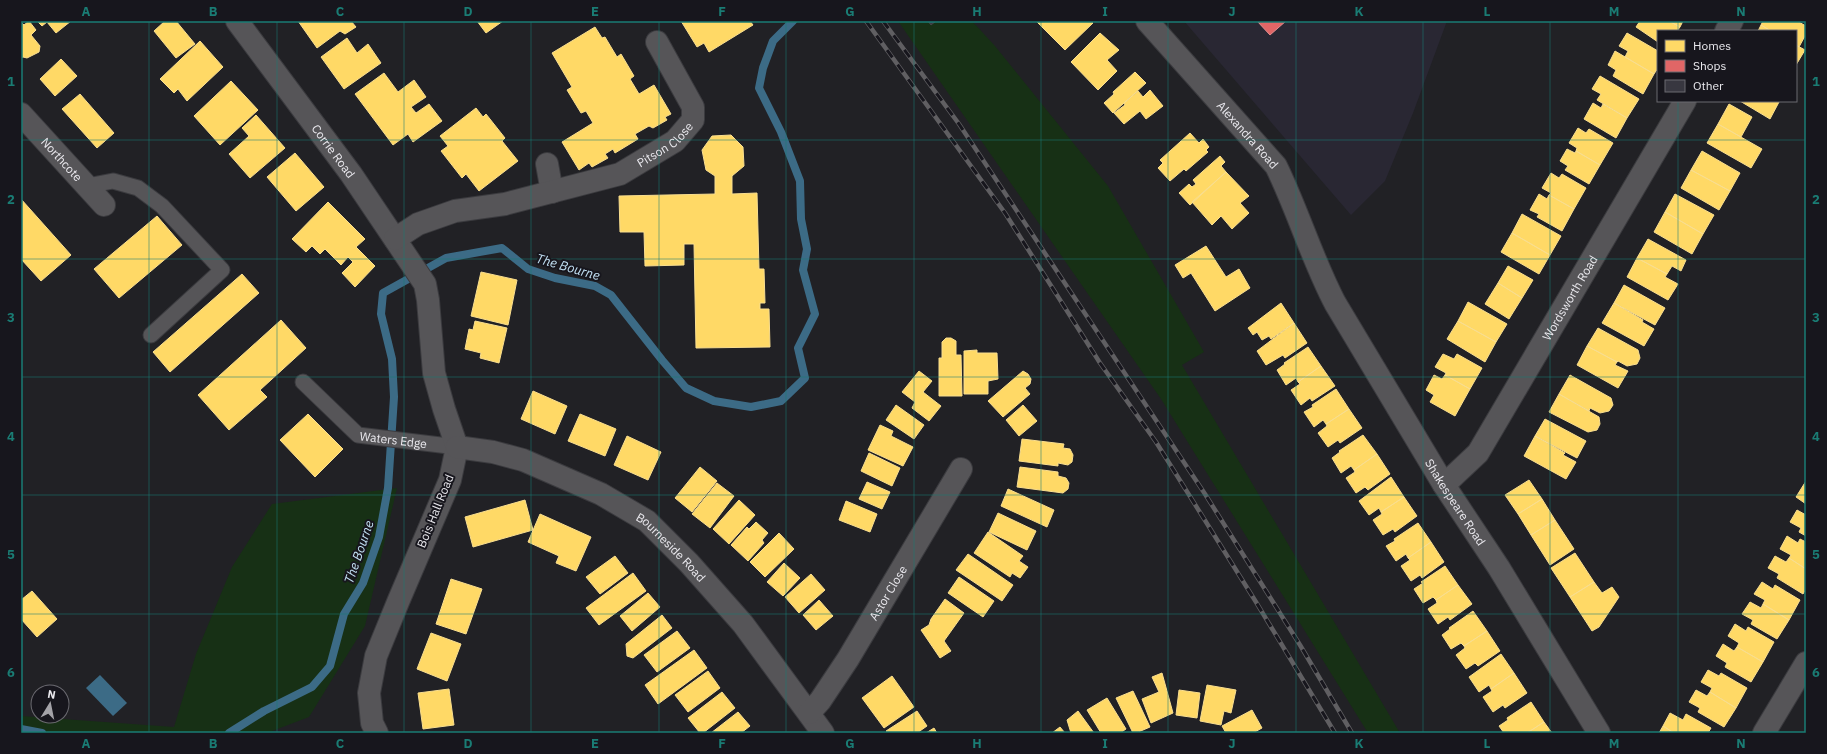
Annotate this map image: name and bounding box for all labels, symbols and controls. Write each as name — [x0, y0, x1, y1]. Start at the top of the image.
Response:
text: A — [82, 3, 91, 20]
text: B — [209, 3, 218, 20]
text: C — [336, 3, 345, 20]
text: D — [463, 3, 473, 20]
text: E — [591, 3, 599, 20]
text: F — [718, 3, 726, 20]
text: G — [845, 3, 855, 20]
text: H — [972, 3, 982, 20]
text: I — [1102, 3, 1108, 20]
text: J — [1228, 3, 1236, 20]
text: K — [1354, 3, 1364, 20]
text: L — [1484, 3, 1491, 20]
text: M — [1609, 3, 1619, 20]
text: N — [1736, 3, 1746, 20]
legend — [1657, 30, 1797, 102]
text: Homes — [1693, 38, 1731, 53]
text: Shops — [1693, 58, 1726, 73]
text: 1 — [7, 73, 15, 90]
text: 1 — [1812, 73, 1820, 90]
text: Other — [1693, 78, 1724, 93]
street label: Alexandra Road — [1214, 98, 1282, 171]
street label: Pitson Close — [634, 118, 696, 170]
street label: Corrie Road — [309, 121, 359, 181]
street label: Northcote — [38, 134, 86, 184]
text: 2 — [7, 191, 15, 208]
text: 2 — [1812, 191, 1820, 208]
water label: The Bourne — [534, 250, 602, 284]
street label: Wordsworth Road — [1539, 252, 1600, 343]
text: 3 — [7, 309, 15, 326]
text: 3 — [1812, 309, 1820, 326]
text: 4 — [7, 428, 15, 445]
street label: Waters Edge — [359, 428, 428, 451]
text: 4 — [1812, 428, 1820, 445]
street label: Shakespeare Road — [1422, 456, 1489, 548]
street label: Bois Hall Road — [413, 472, 457, 550]
street label: Bourneside Road — [634, 509, 709, 584]
water label: The Bourne — [340, 518, 378, 586]
text: 5 — [7, 546, 15, 563]
text: 5 — [1812, 546, 1820, 563]
street label: Astor Close — [865, 562, 910, 623]
text: 6 — [7, 664, 15, 681]
text: 6 — [1812, 664, 1820, 681]
north arrow — [30, 684, 70, 724]
text: N — [47, 687, 57, 702]
text: A — [82, 735, 91, 752]
text: B — [209, 735, 218, 752]
text: C — [336, 735, 345, 752]
text: D — [463, 735, 473, 752]
text: E — [591, 735, 599, 752]
text: F — [718, 735, 726, 752]
text: G — [845, 735, 855, 752]
text: H — [972, 735, 982, 752]
text: I — [1102, 735, 1108, 752]
text: J — [1228, 735, 1236, 752]
text: K — [1354, 735, 1364, 752]
text: L — [1484, 735, 1491, 752]
text: M — [1609, 735, 1619, 752]
text: N — [1736, 735, 1746, 752]

